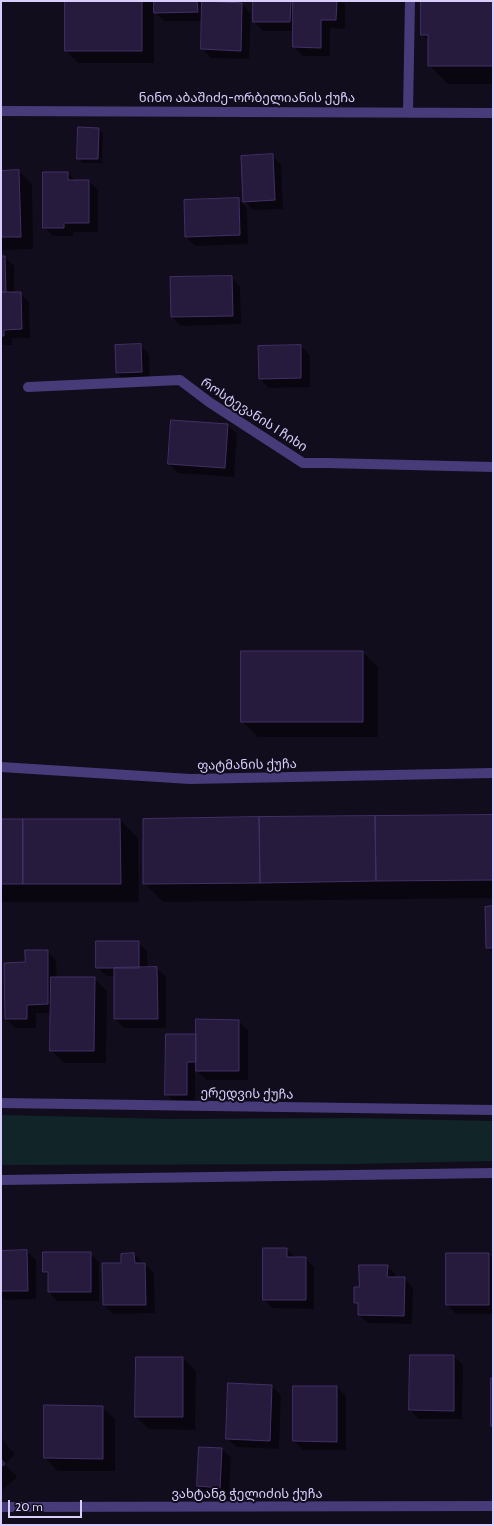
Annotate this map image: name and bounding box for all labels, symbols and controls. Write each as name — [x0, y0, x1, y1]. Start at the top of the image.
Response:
street label: ნინო აბაშიძე-ორბელიანის ქუჩა — [139, 90, 355, 106]
street label: როსტევანის I ჩიხი — [198, 375, 310, 455]
street label: ფატმანის ქუჩა — [197, 756, 297, 774]
street label: ერედვის ქუჩა — [200, 1085, 294, 1103]
street label: ვახტანგ ჭელიძის ქუჩა — [171, 1486, 323, 1502]
scale bar — [10, 1492, 84, 1518]
text: 20 m — [15, 1499, 43, 1514]

